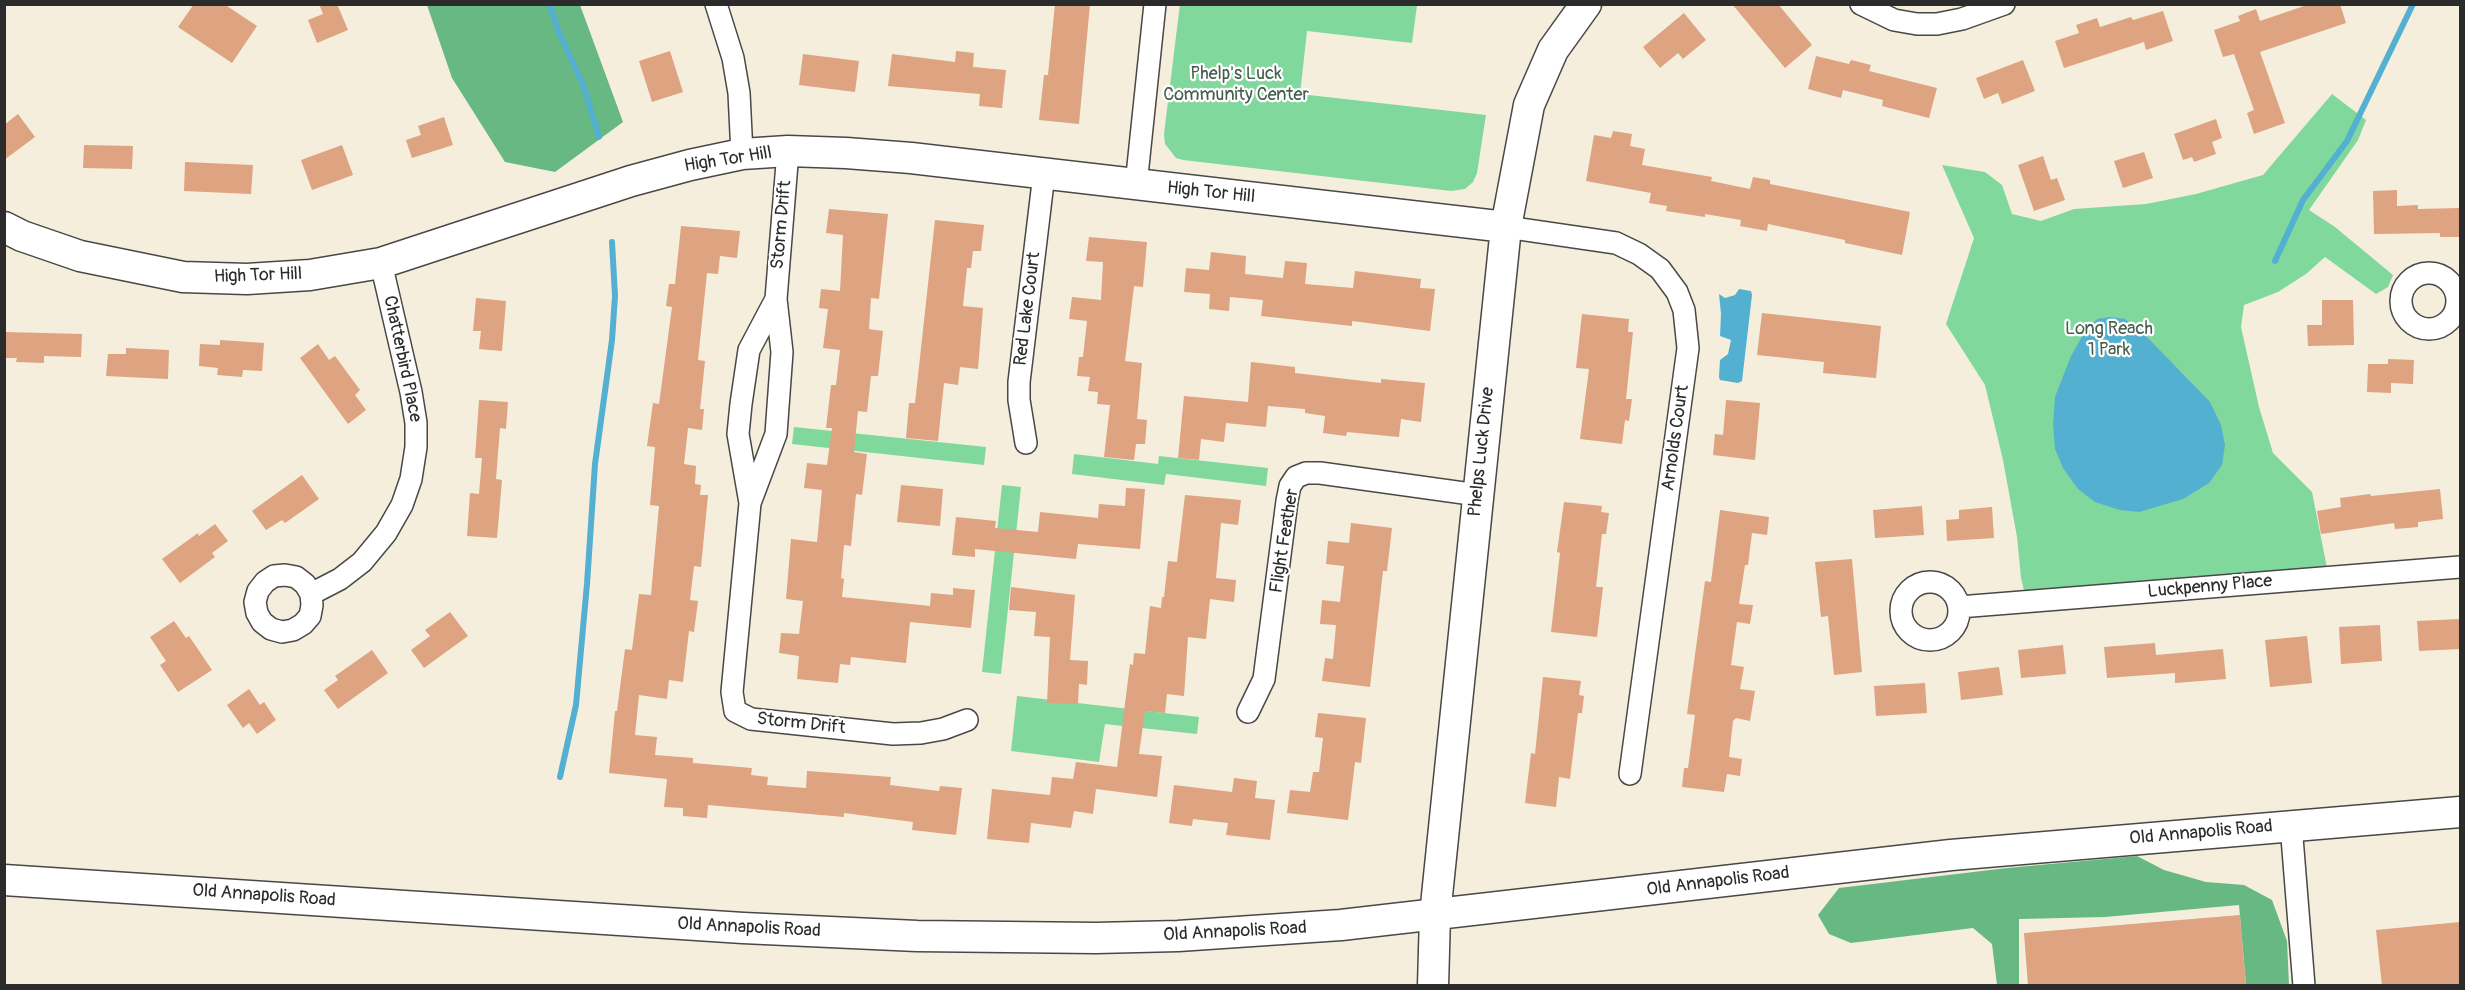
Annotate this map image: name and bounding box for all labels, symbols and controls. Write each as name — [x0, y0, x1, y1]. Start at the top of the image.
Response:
park label: Phelp's Luck Community Center — [1163, 63, 1309, 106]
street label: High Tor Hill — [683, 142, 773, 178]
street label: High Tor Hill — [1166, 178, 1256, 208]
street label: Storm Drift — [767, 180, 797, 270]
street label: Red Lake Court — [1010, 251, 1046, 367]
street label: High Tor Hill — [213, 264, 303, 288]
street label: Chatterbird Place — [378, 294, 426, 424]
park label: Long Reach 1 Park — [2065, 318, 2153, 360]
street label: Arnolds Court — [1658, 384, 1694, 492]
street label: Phelps Luck Drive — [1464, 386, 1500, 518]
street label: Flight Feather — [1266, 487, 1304, 595]
street label: Luckpenny Place — [2147, 571, 2273, 603]
street label: Storm Drift — [756, 709, 846, 739]
street label: Old Annapolis Road — [2128, 816, 2274, 850]
street label: Old Annapolis Road — [1645, 863, 1791, 901]
street label: Old Annapolis Road — [192, 880, 336, 912]
street label: Old Annapolis Road — [677, 913, 821, 943]
street label: Old Annapolis Road — [1163, 917, 1307, 947]

